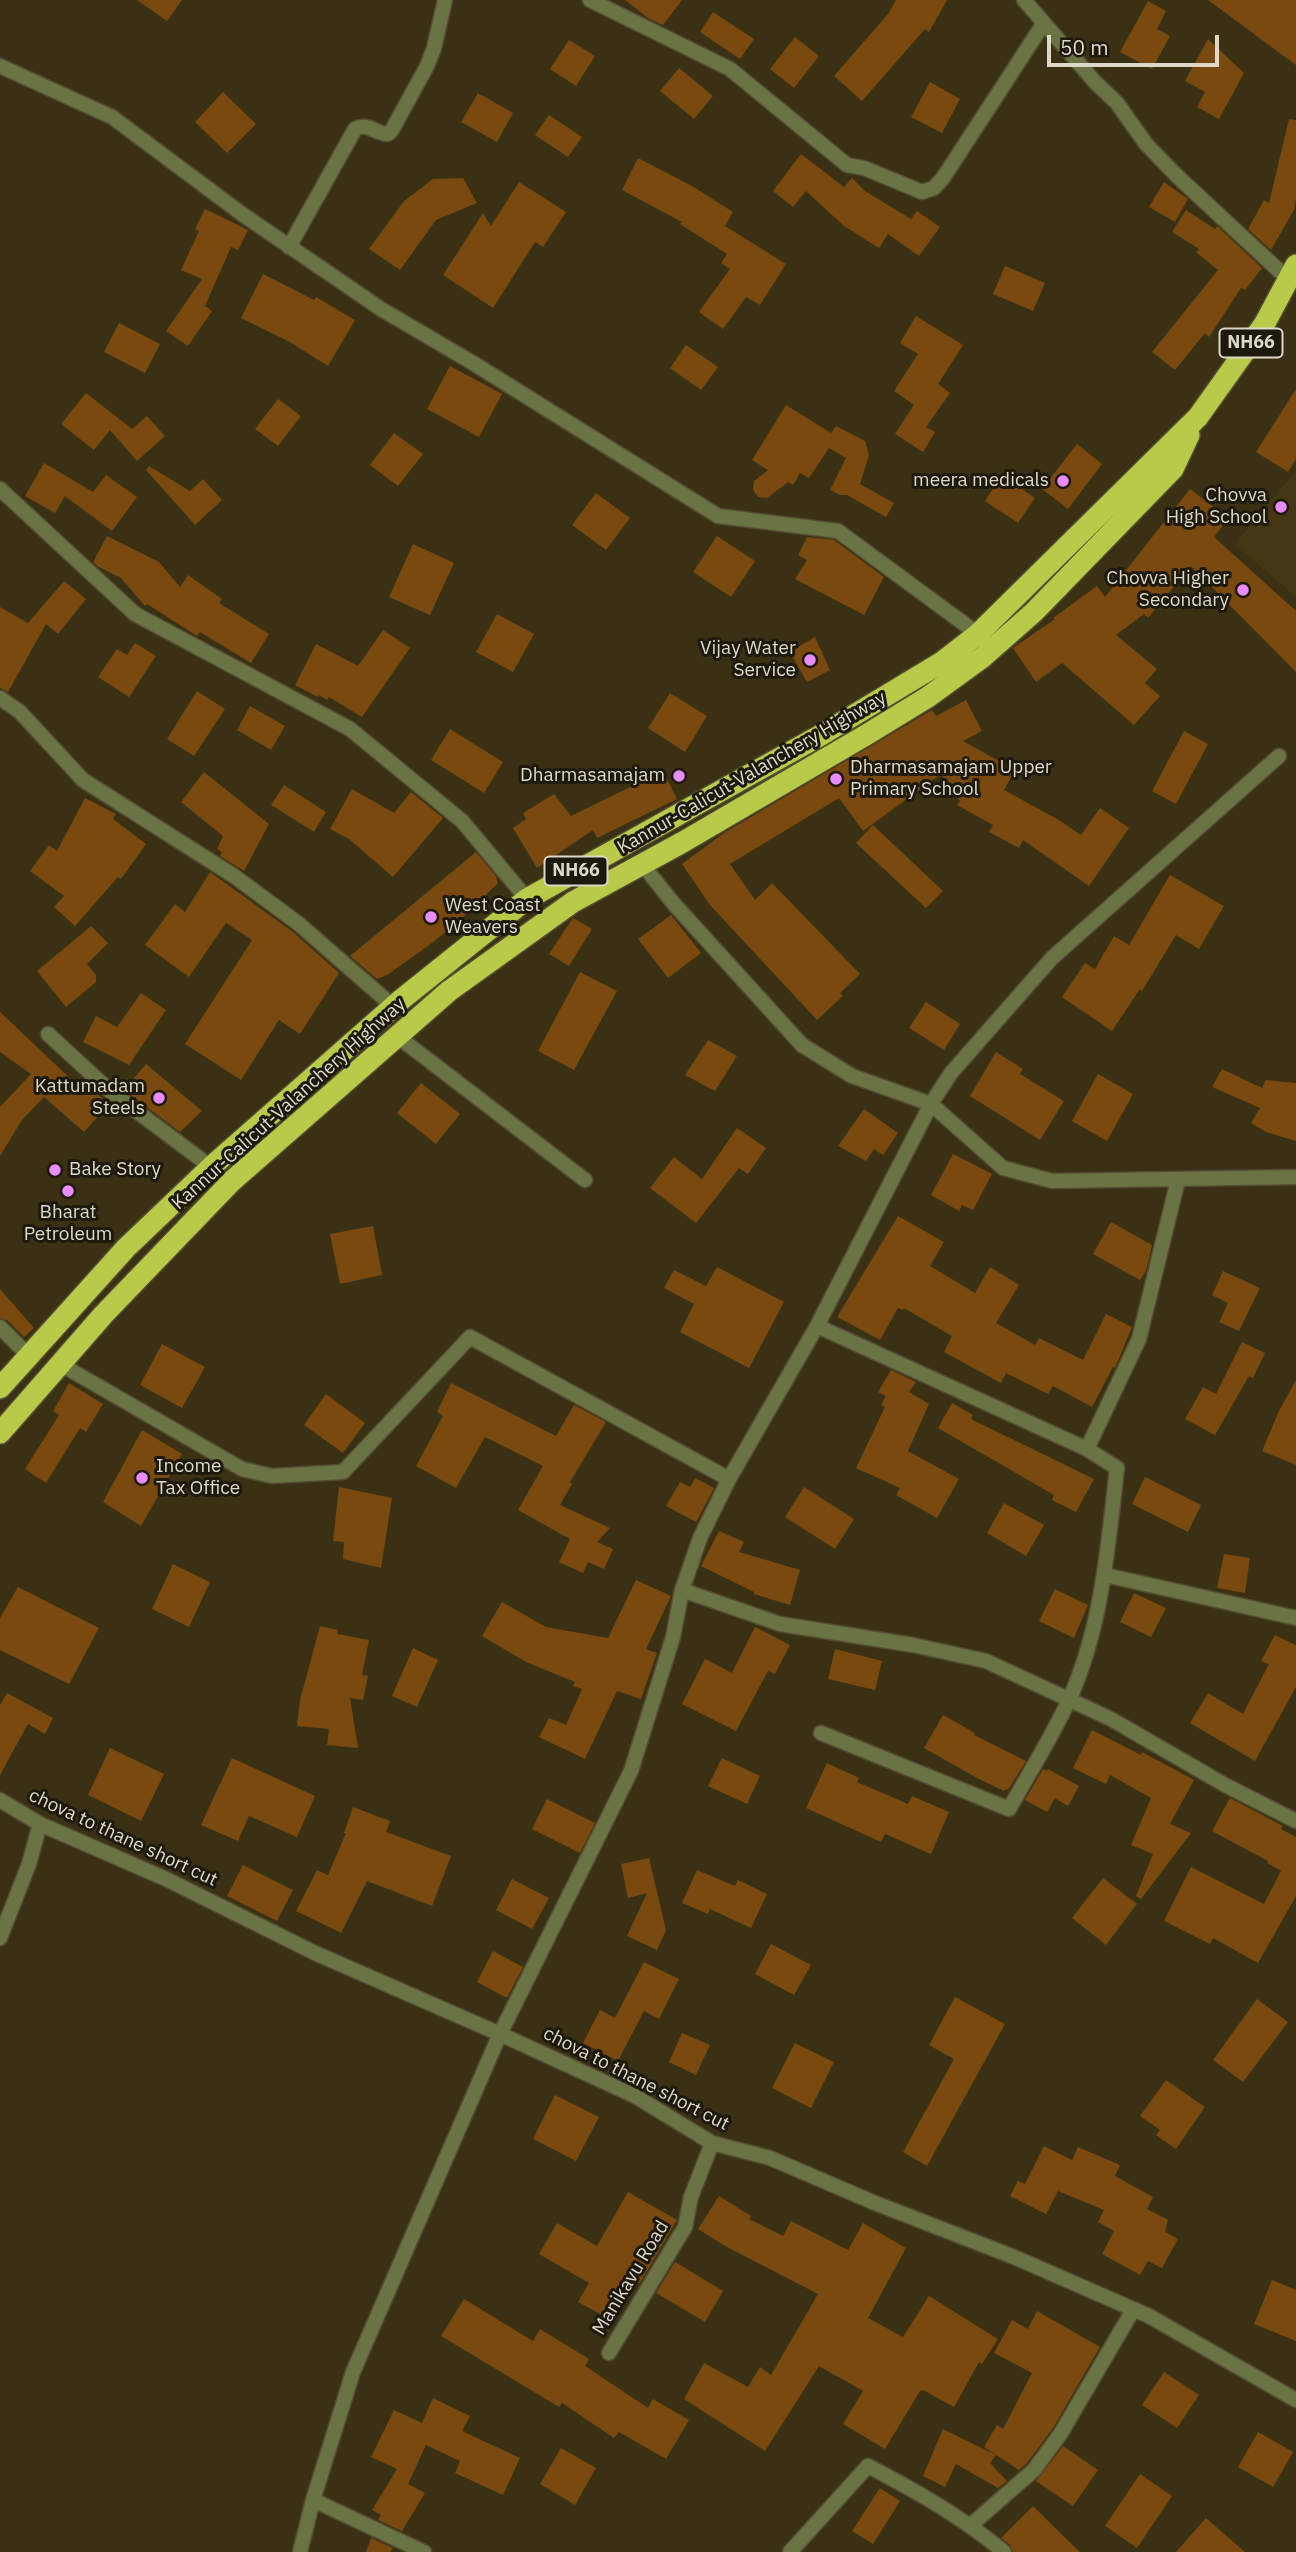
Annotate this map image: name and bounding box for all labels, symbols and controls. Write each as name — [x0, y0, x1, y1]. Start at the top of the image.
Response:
scale bar — [1051, 21, 1222, 65]
text: 50 m — [1060, 33, 1109, 61]
road number: NH66 — [1220, 328, 1282, 358]
place label: meera medicals — [913, 470, 1049, 492]
marker: meera medicals — [1055, 473, 1071, 489]
place label: Chovva High School — [1166, 485, 1267, 529]
marker: Chovva High School — [1273, 499, 1289, 515]
place label: Chovva Higher Secondary — [1106, 568, 1229, 612]
marker: Chovva Higher Secondary — [1235, 582, 1251, 598]
place label: Vijay Water Service — [700, 638, 796, 682]
marker: Vijay Water Service — [802, 652, 818, 668]
street label: Kannur-Calicut-Valanchery Highway — [614, 687, 890, 859]
place label: Dharmasamajam Upper Primary School — [850, 757, 1052, 801]
place label: Dharmasamajam — [520, 765, 665, 787]
marker: Dharmasamajam — [671, 768, 687, 784]
marker: Dharmasamajam Upper Primary School — [828, 771, 844, 787]
road number: NH66 — [544, 856, 608, 886]
place label: West Coast Weavers — [445, 895, 541, 939]
marker: West Coast Weavers — [423, 909, 439, 925]
street label: Kannur-Calicut-Valanchery Highway — [168, 993, 410, 1215]
place label: Kattumadam Steels — [35, 1076, 145, 1120]
marker: Kattumadam Steels — [151, 1090, 167, 1106]
place label: Bake Story — [69, 1159, 161, 1181]
marker: Bake Story — [47, 1162, 63, 1178]
marker: Bharat Petroleum — [60, 1183, 76, 1199]
place label: Bharat Petroleum — [24, 1202, 112, 1246]
place label: Income Tax Office — [156, 1456, 240, 1500]
marker: Income Tax Office — [134, 1470, 150, 1486]
street label: chova to thane short cut — [25, 1784, 221, 1892]
street label: chova to thane short cut — [539, 2022, 733, 2136]
street label: Manikavu Road — [588, 2217, 674, 2339]

